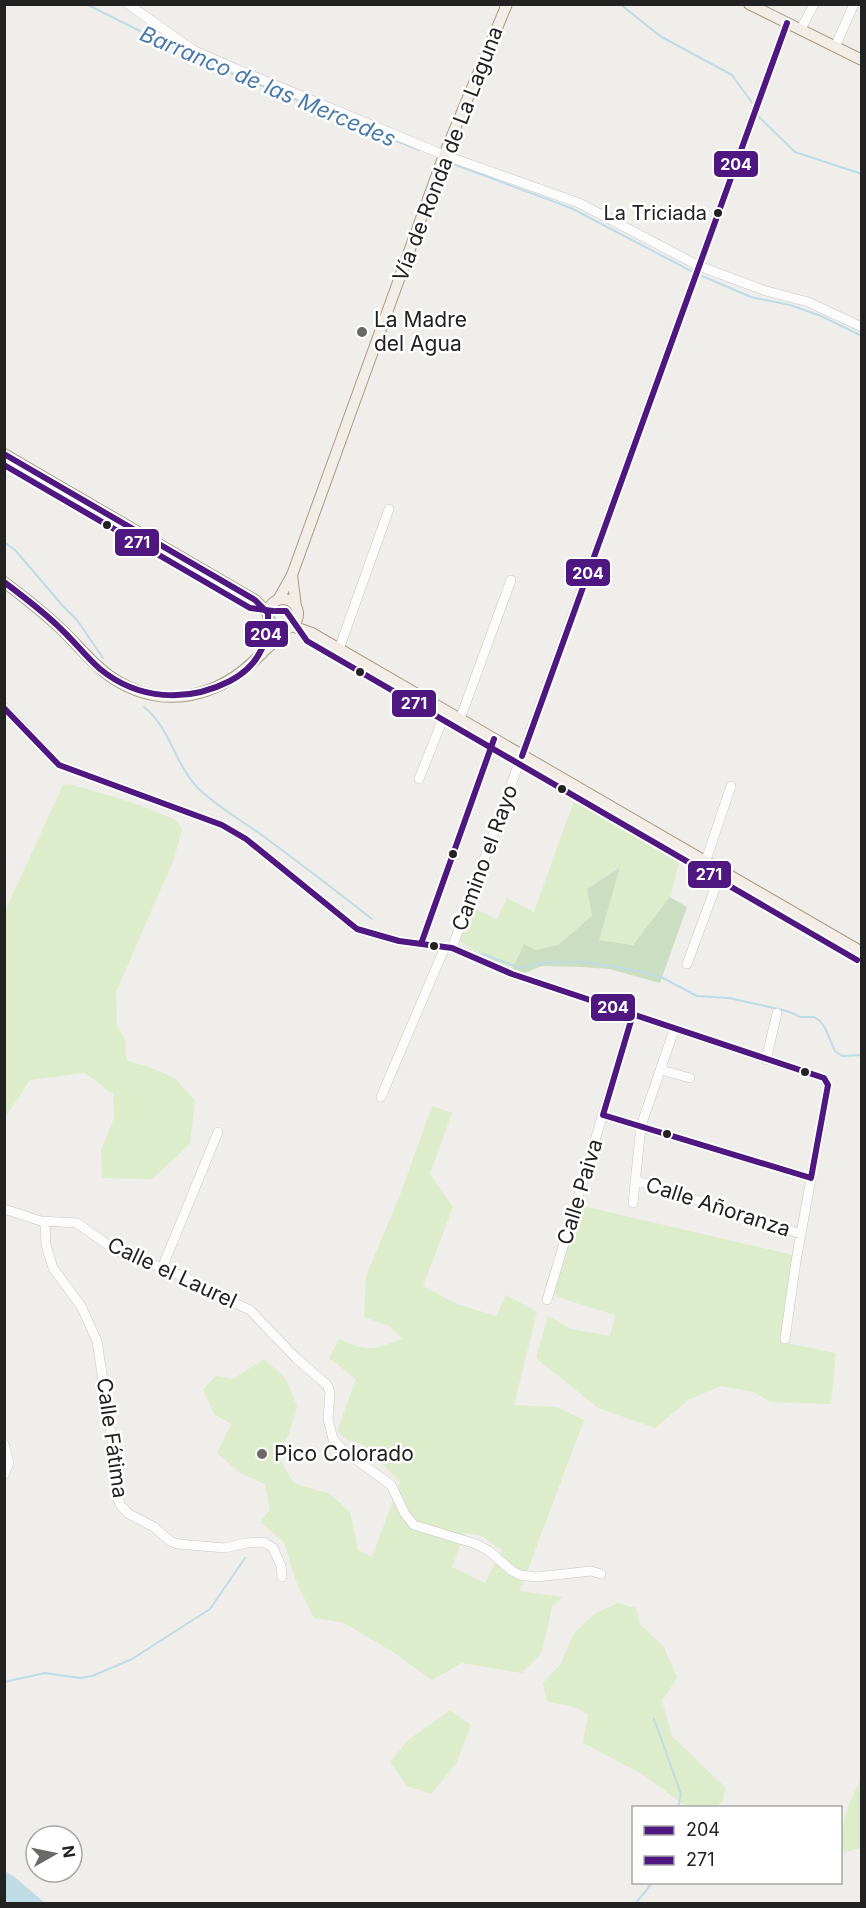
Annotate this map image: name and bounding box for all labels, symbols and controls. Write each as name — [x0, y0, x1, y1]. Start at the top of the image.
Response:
water label: Barranco de las Mercedes — [136, 20, 400, 152]
street label: Vía de Ronda de La Laguna — [387, 23, 508, 285]
line badge: 204 — [713, 150, 759, 178]
text: 204 — [720, 154, 752, 174]
place label: La Triciada — [603, 201, 707, 225]
marker: La Triciada — [712, 207, 724, 219]
place label: La Madre del Agua — [374, 307, 467, 356]
marker: La Madre del Agua — [355, 325, 369, 339]
unlabelled marker — [101, 519, 113, 531]
line badge: 271 — [114, 528, 160, 557]
text: 271 — [124, 532, 150, 552]
line badge: 204 — [565, 558, 611, 587]
text: 204 — [572, 563, 604, 583]
line badge: 204 — [244, 620, 289, 648]
text: 204 — [250, 624, 282, 644]
unlabelled marker — [354, 666, 366, 678]
line badge: 271 — [391, 689, 437, 718]
text: 271 — [401, 693, 427, 713]
street label: Camino el Rayo — [447, 781, 523, 934]
unlabelled marker — [556, 783, 568, 795]
unlabelled marker — [447, 848, 459, 860]
line badge: 271 — [687, 860, 732, 889]
text: 271 — [696, 864, 722, 884]
unlabelled marker — [428, 940, 440, 952]
line badge: 204 — [590, 993, 636, 1022]
text: 204 — [597, 997, 629, 1017]
unlabelled marker — [799, 1066, 811, 1078]
unlabelled marker — [661, 1128, 673, 1140]
street label: Calle Paiva — [552, 1136, 607, 1248]
street label: Calle Añoranza — [643, 1171, 794, 1242]
street label: Calle el Laurel — [104, 1232, 241, 1313]
street label: Calle Fátima — [92, 1376, 133, 1500]
place label: Pico Colorado — [274, 1441, 414, 1466]
marker: Pico Colorado — [255, 1447, 269, 1461]
legend — [632, 1806, 842, 1884]
text: 204 — [686, 1819, 720, 1840]
north arrow — [24, 1824, 84, 1884]
text: N — [58, 1844, 80, 1859]
text: 271 — [686, 1849, 715, 1870]

